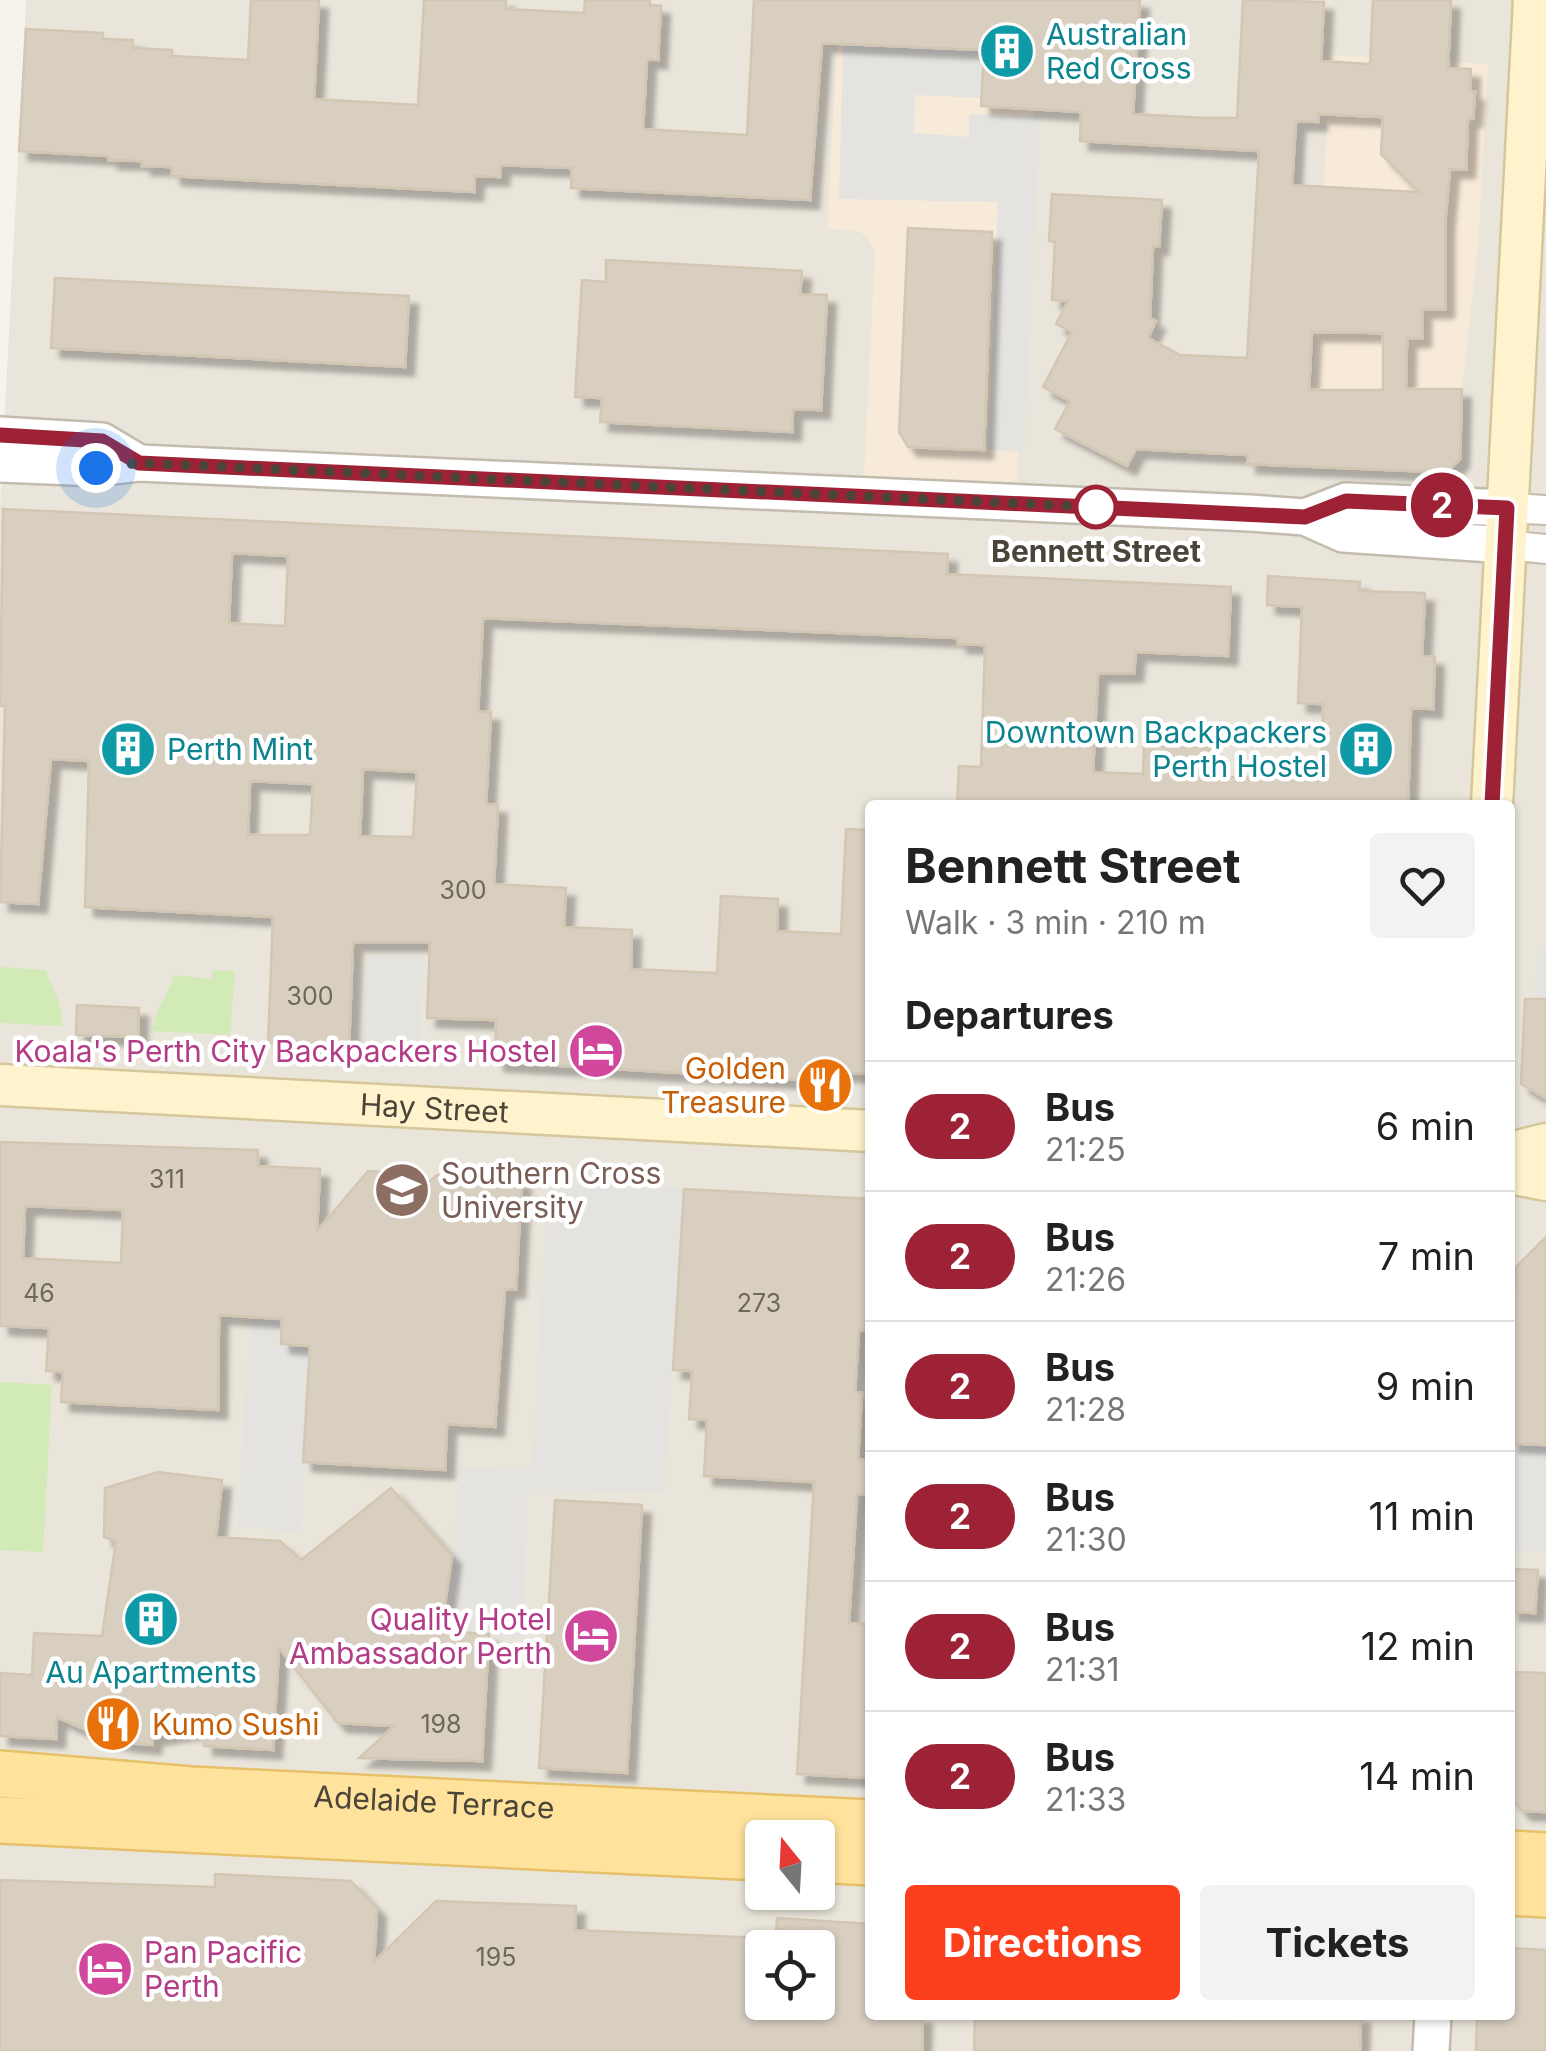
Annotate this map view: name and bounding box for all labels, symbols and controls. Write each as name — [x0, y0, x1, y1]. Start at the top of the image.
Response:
place label: Australian Red Cross — [1046, 16, 1192, 86]
building icon: Australian Red Cross — [977, 21, 1037, 81]
your location — [71, 443, 121, 493]
line badge: 2 — [1410, 472, 1474, 538]
text: 2 — [1431, 484, 1453, 526]
marker: Bennett Street — [1075, 486, 1117, 528]
place label: Bennett Street — [991, 533, 1201, 569]
place label: Downtown Backpackers Perth Hostel — [985, 714, 1327, 784]
building icon: Perth Mint — [98, 719, 158, 779]
building icon: Downtown Backpackers Perth Hostel — [1336, 719, 1396, 779]
place label: Perth Mint — [167, 731, 313, 767]
button: heart — [1370, 833, 1475, 938]
text: Bennett Street — [905, 836, 1241, 895]
house number: 300 — [440, 875, 487, 905]
text: Walk · 3 min · 210 m — [905, 903, 1206, 942]
house number: 300 — [287, 981, 334, 1011]
text: Departures — [905, 992, 1114, 1038]
hotel icon: Koala's Perth City Backpackers Hostel — [566, 1021, 626, 1081]
place label: Koala's Perth City Backpackers Hostel — [14, 1033, 557, 1069]
place label: Golden Treasure — [661, 1050, 786, 1120]
restaurant icon: Golden Treasure — [795, 1055, 855, 1115]
text: Bus — [1045, 1084, 1115, 1130]
street label: Hay Street — [359, 1086, 510, 1130]
text: 6 min — [1376, 1103, 1475, 1149]
text: 2 — [949, 1105, 971, 1147]
text: 21:25 — [1045, 1130, 1126, 1169]
place label: Southern Cross University — [441, 1155, 661, 1225]
school or university icon: Southern Cross University — [372, 1160, 432, 1220]
house number: 311 — [149, 1164, 185, 1194]
text: Bus — [1045, 1214, 1115, 1260]
text: 7 min — [1378, 1233, 1475, 1279]
text: 2 — [949, 1235, 971, 1277]
text: 21:26 — [1045, 1260, 1126, 1299]
house number: 46 — [23, 1278, 55, 1308]
house number: 273 — [737, 1288, 781, 1318]
text: Bus — [1045, 1344, 1115, 1390]
text: 9 min — [1376, 1363, 1475, 1409]
text: 2 — [949, 1365, 971, 1407]
text: 21:28 — [1045, 1390, 1126, 1429]
text: Bus — [1045, 1474, 1115, 1520]
text: 11 min — [1368, 1493, 1475, 1539]
text: 2 — [949, 1495, 971, 1537]
text: 21:30 — [1045, 1520, 1127, 1559]
building icon: Au Apartments — [121, 1589, 181, 1649]
place label: Quality Hotel Ambassador Perth — [289, 1601, 552, 1671]
text: Bus — [1045, 1604, 1115, 1650]
hotel icon: Quality Hotel Ambassador Perth — [561, 1606, 621, 1666]
text: 12 min — [1361, 1623, 1475, 1669]
text: 2 — [949, 1625, 971, 1667]
text: 21:31 — [1045, 1650, 1120, 1689]
place label: Au Apartments — [45, 1654, 257, 1690]
restaurant icon: Kumo Sushi — [83, 1694, 143, 1754]
place label: Kumo Sushi — [152, 1706, 319, 1742]
house number: 198 — [420, 1709, 462, 1739]
text: Bus — [1045, 1734, 1115, 1780]
text: 14 min — [1359, 1753, 1475, 1799]
text: 2 — [949, 1755, 971, 1797]
street label: Adelaide Terrace — [313, 1778, 555, 1826]
text: 21:33 — [1045, 1780, 1126, 1819]
north arrow — [745, 1820, 835, 1910]
map controls — [745, 1820, 835, 2020]
button: Directions — [905, 1885, 1180, 2000]
button: Tickets — [1200, 1885, 1475, 2000]
button: locate — [745, 1930, 835, 2020]
place label: Pan Pacific Perth — [144, 1934, 302, 2004]
hotel icon: Pan Pacific Perth — [75, 1939, 135, 1999]
house number: 195 — [476, 1942, 516, 1972]

